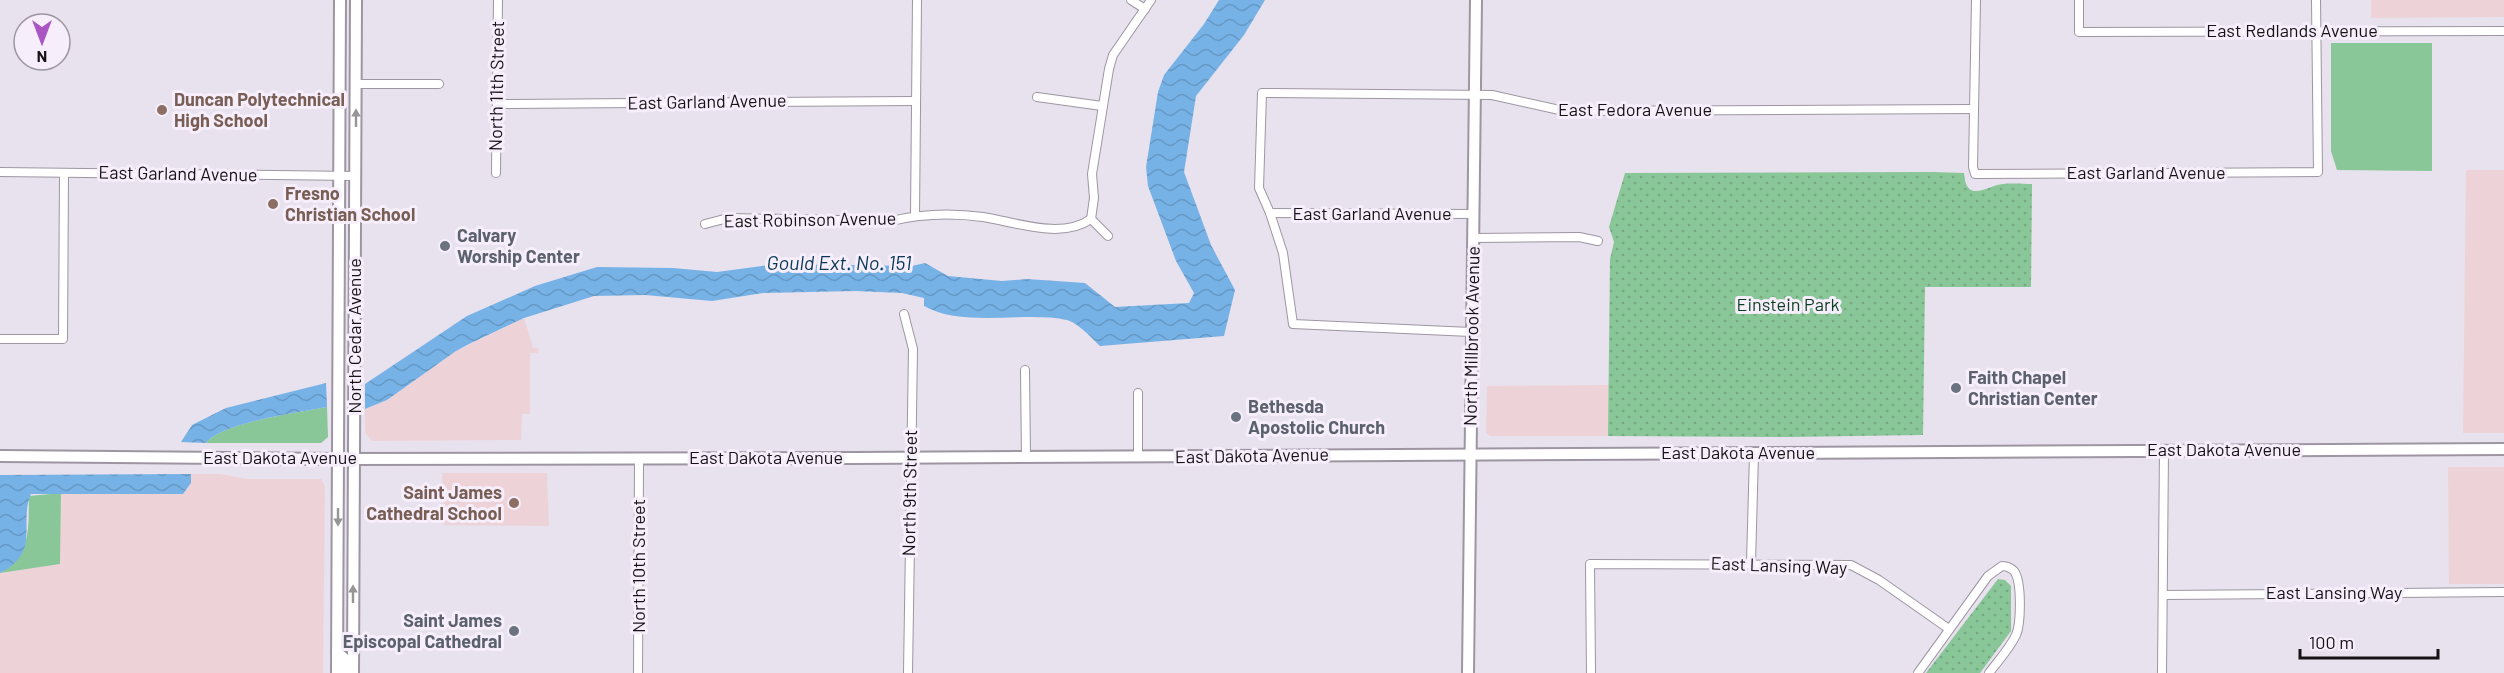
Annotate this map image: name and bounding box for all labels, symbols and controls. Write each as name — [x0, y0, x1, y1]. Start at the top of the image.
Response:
north arrow — [12, 12, 72, 72]
street label: East Redlands Avenue — [2206, 19, 2378, 41]
street label: North 11th Street — [484, 21, 508, 151]
text: N — [37, 48, 47, 67]
place label: Duncan Polytechnical High School — [174, 88, 345, 131]
street label: East Garland Avenue — [627, 89, 787, 113]
street label: East Fedora Avenue — [1558, 98, 1712, 120]
marker: Duncan Polytechnical High School — [155, 103, 169, 117]
one-way arrow — [351, 108, 361, 127]
street label: East Garland Avenue — [98, 161, 258, 185]
street label: East Garland Avenue — [2066, 161, 2226, 183]
place label: Fresno Christian School — [285, 182, 415, 225]
marker: Fresno Christian School — [266, 197, 280, 211]
street label: East Garland Avenue — [1292, 202, 1452, 224]
street label: East Robinson Avenue — [723, 206, 897, 232]
place label: Calvary Worship Center — [457, 224, 580, 267]
marker: Calvary Worship Center — [438, 239, 452, 253]
street label: North Millbrook Avenue — [1458, 246, 1484, 426]
water label: Gould Ext. No. 151 — [767, 250, 912, 274]
street label: North Cedar Avenue — [343, 258, 365, 414]
park label: Einstein Park — [1737, 293, 1839, 315]
place label: Faith Chapel Christian Center — [1968, 366, 2098, 409]
marker: Faith Chapel Christian Center — [1949, 381, 1963, 395]
place label: Bethesda Apostolic Church — [1248, 395, 1385, 438]
marker: Bethesda Apostolic Church — [1229, 410, 1243, 424]
street label: North 9th Street — [897, 429, 921, 557]
street label: East Dakota Avenue — [2147, 438, 2301, 460]
street label: East Dakota Avenue — [1661, 441, 1815, 463]
street label: East Dakota Avenue — [1175, 443, 1329, 467]
street label: East Dakota Avenue — [203, 446, 357, 468]
street label: East Dakota Avenue — [689, 446, 843, 468]
place label: Saint James Cathedral School — [366, 481, 502, 524]
marker: Saint James Cathedral School — [507, 496, 521, 510]
street label: North 10th Street — [627, 499, 649, 633]
one-way arrow — [333, 508, 342, 527]
street label: East Lansing Way — [1710, 552, 1848, 578]
street label: East Lansing Way — [2266, 581, 2402, 603]
one-way arrow — [348, 584, 358, 603]
place label: Saint James Episcopal Cathedral — [343, 609, 502, 652]
scale bar — [2300, 622, 2438, 660]
marker: Saint James Episcopal Cathedral — [507, 624, 521, 638]
text: 100 m — [2309, 631, 2354, 653]

